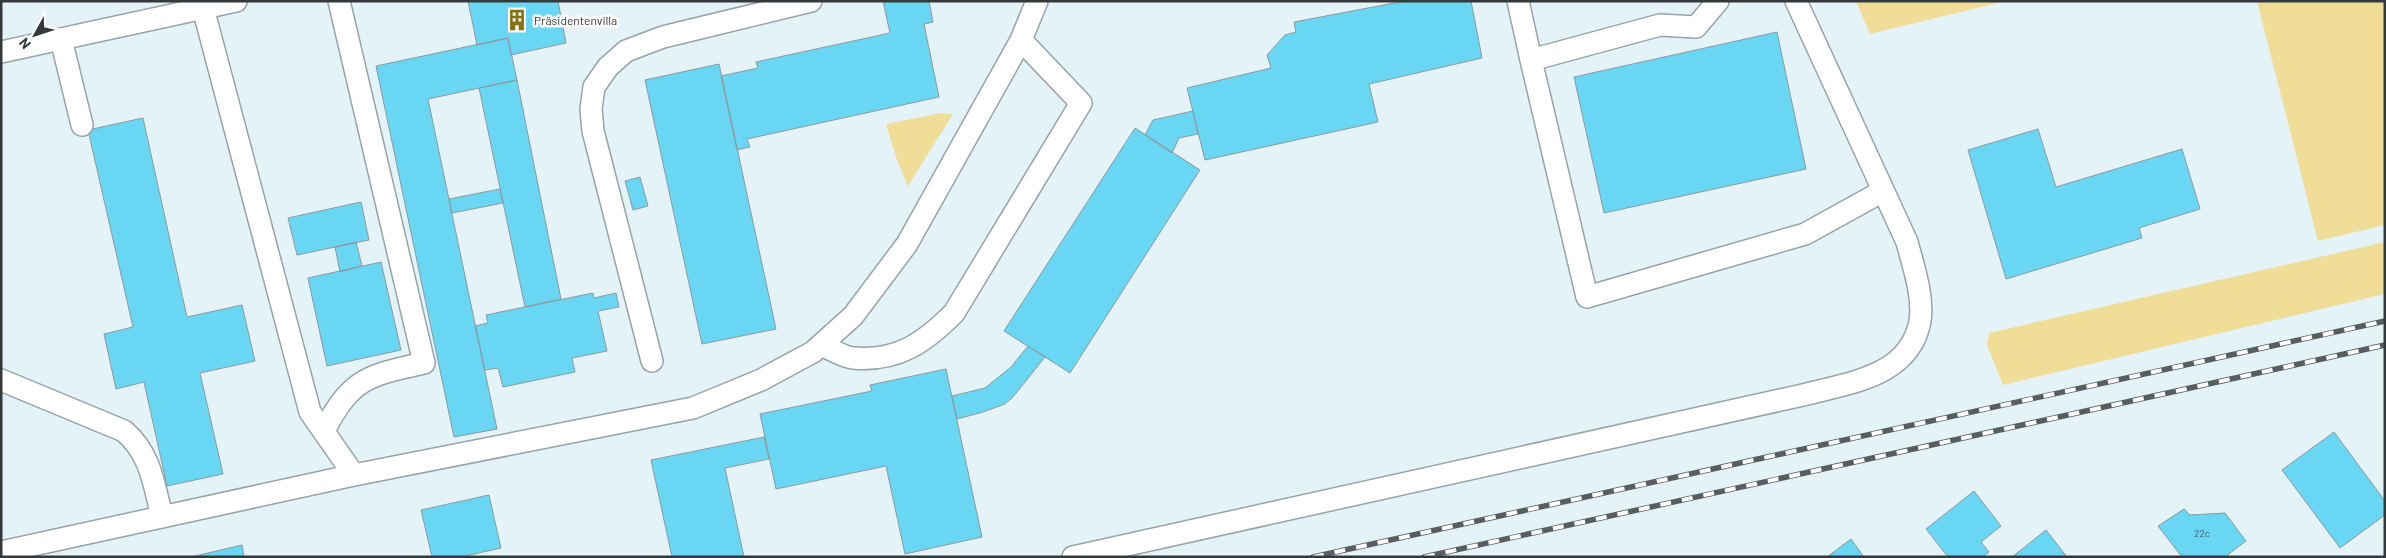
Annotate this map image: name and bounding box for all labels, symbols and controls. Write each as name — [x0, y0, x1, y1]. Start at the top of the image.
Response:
building icon: Präsidentenvilla — [504, 7, 530, 33]
north arrow — [10, 10, 60, 60]
place label: Präsidentenvilla — [534, 13, 617, 27]
text: N — [15, 35, 34, 53]
house number: 22c — [2194, 527, 2210, 539]

